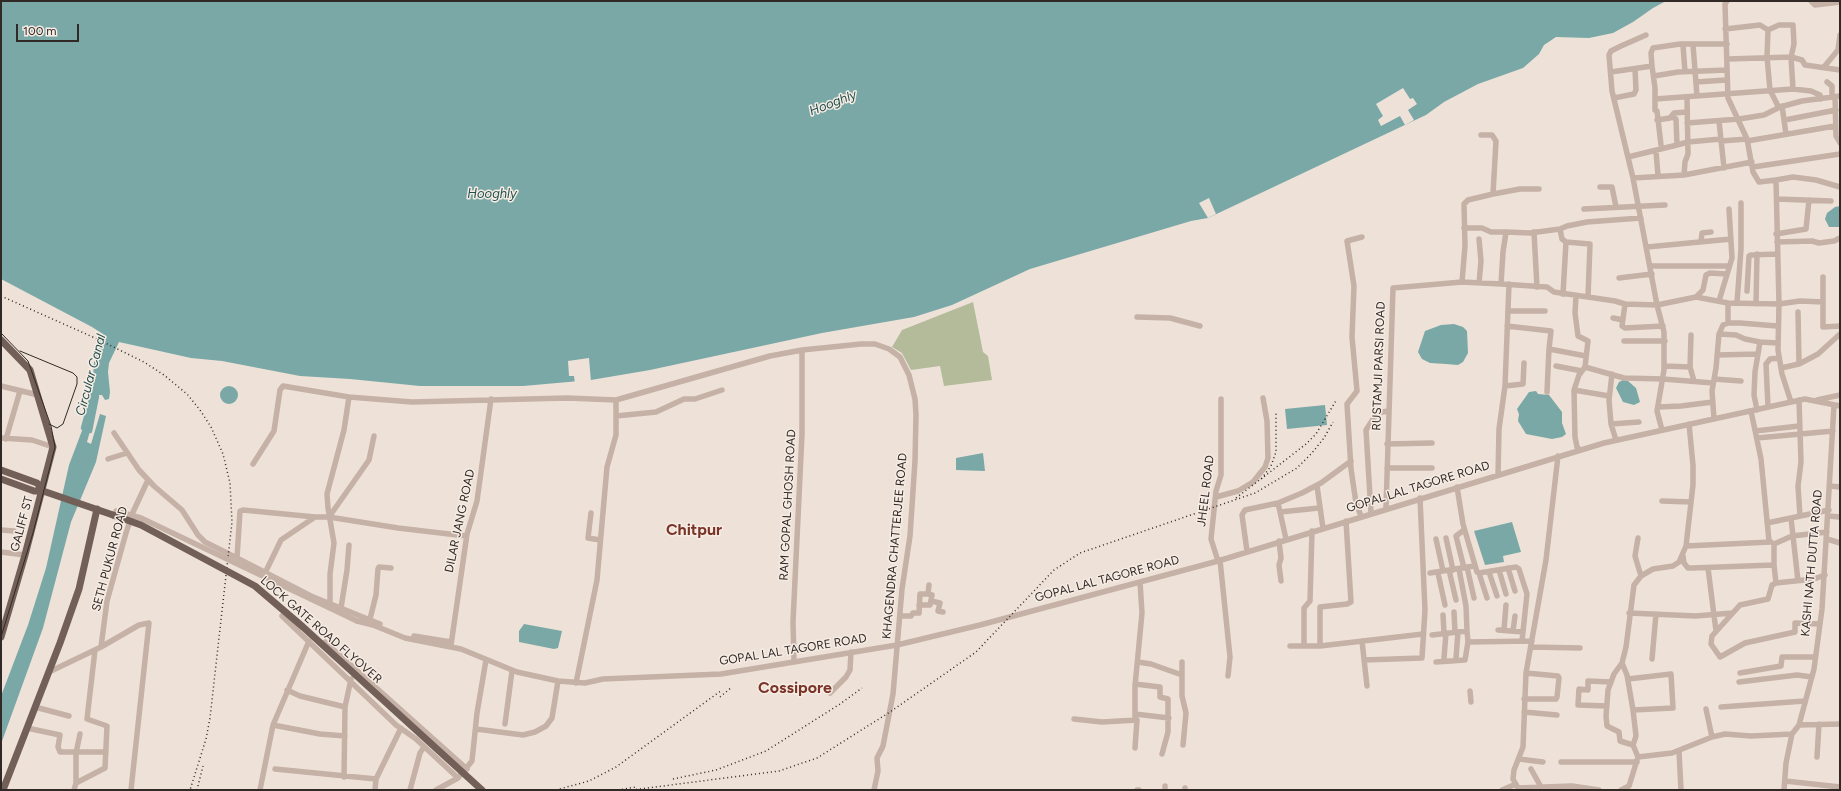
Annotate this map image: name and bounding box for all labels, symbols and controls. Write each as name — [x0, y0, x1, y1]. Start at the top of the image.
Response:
scale bar — [18, 16, 81, 42]
text: 100 m — [23, 24, 57, 38]
water label: Hooghly — [807, 87, 859, 119]
water label: Hooghly — [467, 186, 517, 202]
street label: RUSTAMJI PARSI ROAD — [1370, 301, 1388, 431]
water label: Circular Canal — [73, 332, 109, 418]
street label: RAM GOPAL GHOSH ROAD — [777, 429, 799, 581]
street label: KHAGENDRA CHATTERJEE ROAD — [880, 452, 910, 640]
street label: JHEEL ROAD — [1194, 454, 1218, 528]
street label: GOPAL LAL TAGORE ROAD — [1345, 458, 1491, 516]
street label: DILAR JANG ROAD — [442, 468, 478, 574]
street label: KASHI NATH DUTTA ROAD — [1798, 489, 1826, 637]
street label: GALIFF ST — [8, 495, 36, 553]
street label: SETH PUKUR ROAD — [89, 505, 131, 613]
district label: Chitpur — [666, 520, 722, 540]
street label: GOPAL LAL TAGORE ROAD — [1033, 553, 1181, 605]
street label: LOCK GATE ROAD FLYOVER — [257, 573, 385, 687]
street label: GOPAL LAL TAGORE ROAD — [718, 631, 868, 669]
district label: Cossipore — [758, 678, 832, 698]

